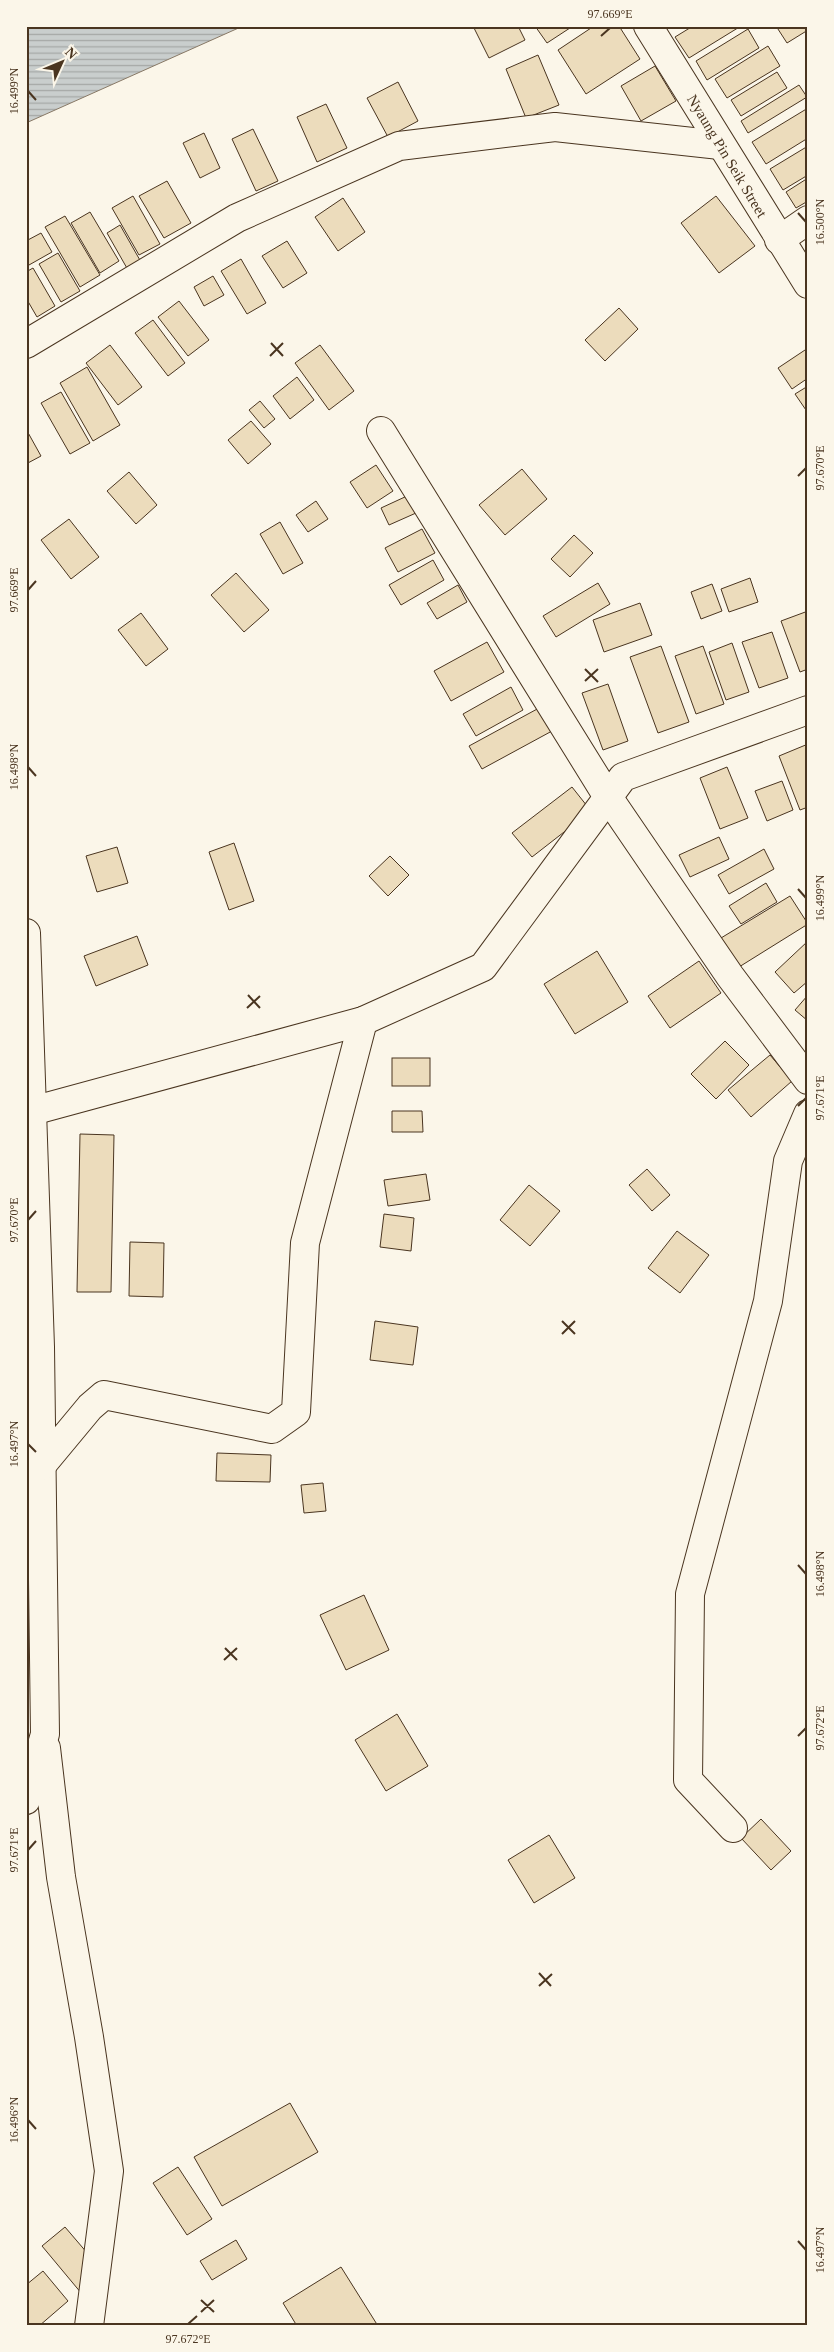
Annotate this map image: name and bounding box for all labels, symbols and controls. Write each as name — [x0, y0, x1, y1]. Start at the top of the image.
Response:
text: 97.669°E — [587, 7, 633, 21]
north arrow — [38, 38, 88, 88]
text: N — [62, 44, 80, 62]
text: 16.499°N — [7, 67, 21, 114]
street label: Nyaung Pin Seik Street — [684, 92, 770, 221]
text: 16.500°N — [813, 198, 827, 245]
text: 97.670°E — [813, 445, 827, 491]
text: 97.669°E — [7, 567, 21, 613]
text: 16.498°N — [7, 743, 21, 790]
text: 16.499°N — [813, 874, 827, 921]
text: 97.671°E — [813, 1075, 827, 1121]
text: 97.670°E — [7, 1197, 21, 1243]
text: 16.497°N — [7, 1420, 21, 1467]
text: 16.498°N — [813, 1550, 827, 1597]
text: 97.672°E — [813, 1705, 827, 1751]
text: 97.671°E — [7, 1827, 21, 1873]
text: 16.496°N — [7, 2096, 21, 2143]
text: 16.497°N — [813, 2226, 827, 2273]
text: 97.672°E — [165, 2332, 211, 2346]

